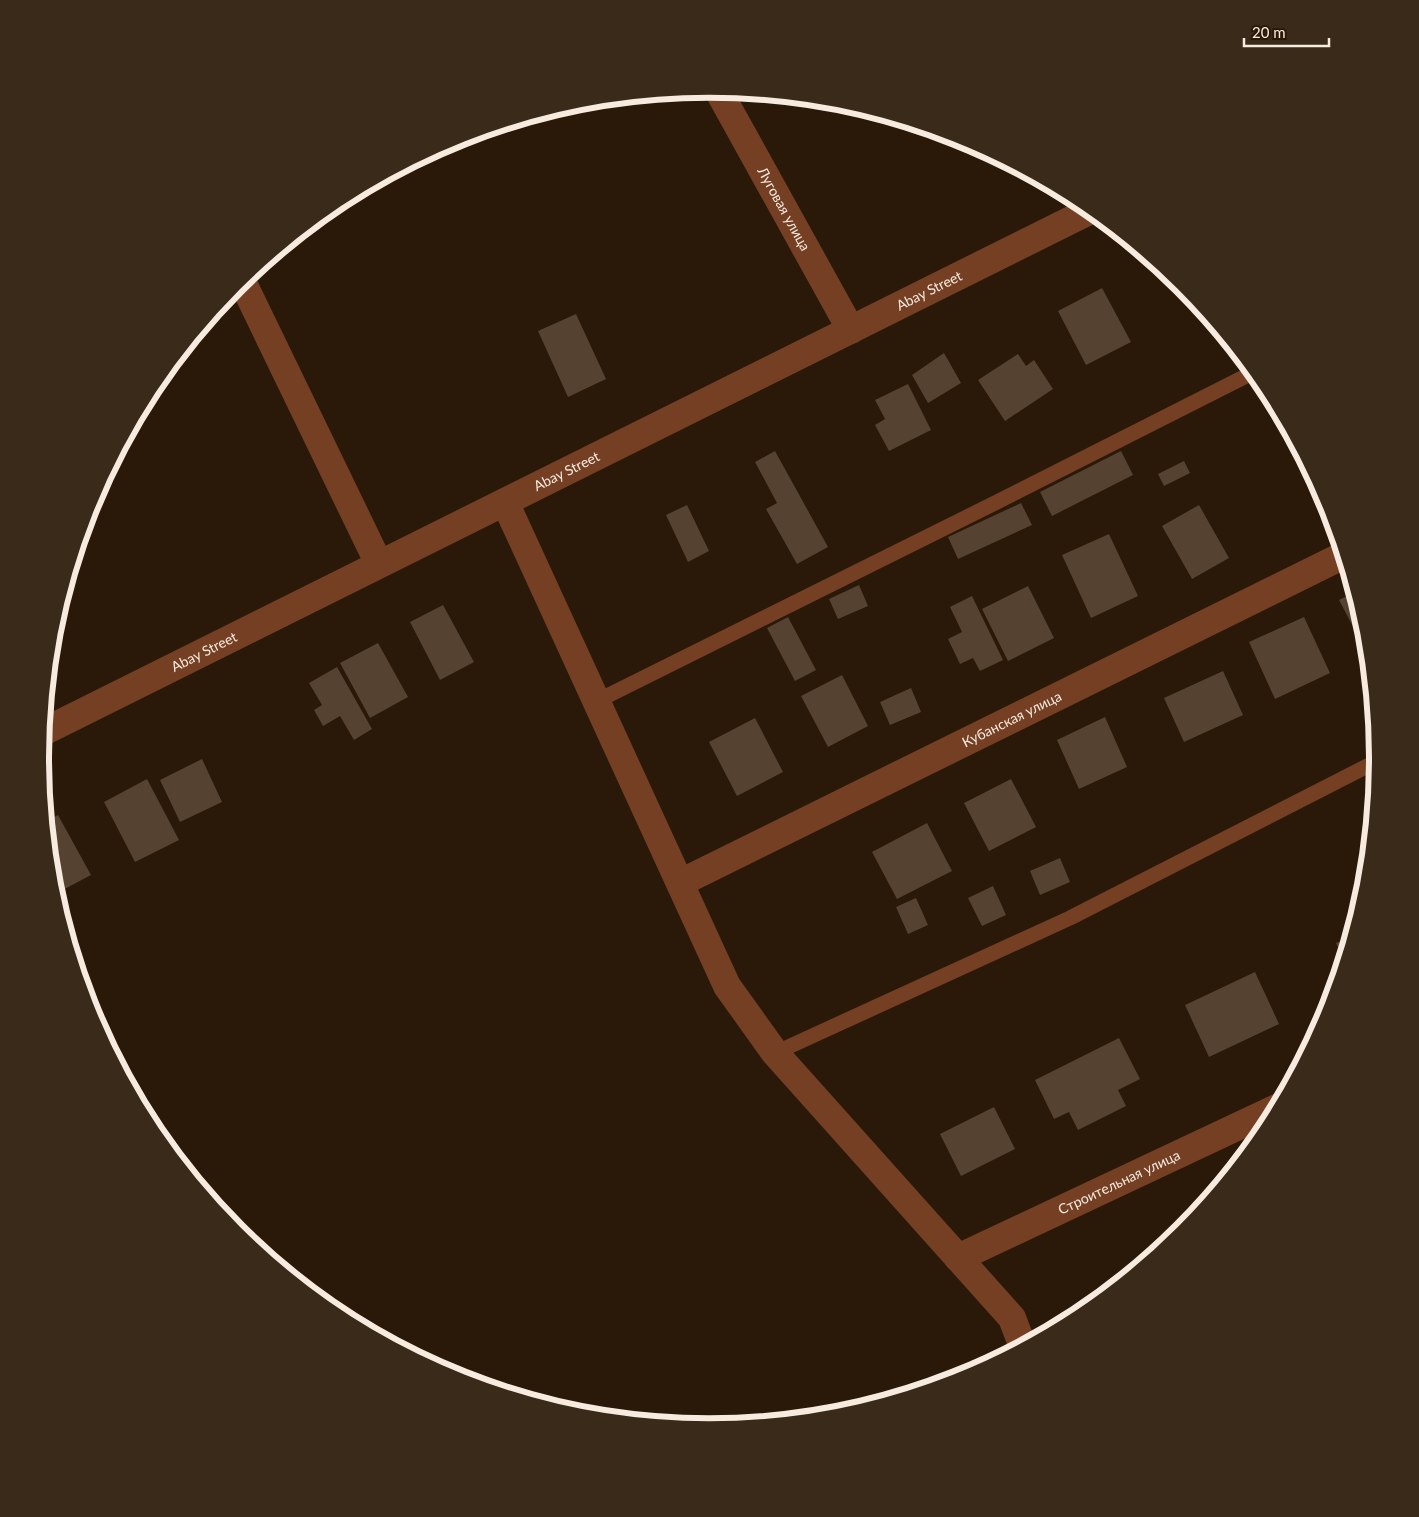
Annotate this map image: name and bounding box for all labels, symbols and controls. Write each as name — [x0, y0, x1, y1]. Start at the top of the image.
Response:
scale bar — [1244, 15, 1329, 47]
text: 20 m — [1252, 23, 1286, 41]
street label: Луговая улица — [754, 163, 814, 254]
street label: Abay Street — [893, 267, 965, 314]
street label: Abay Street — [531, 447, 602, 494]
street label: Abay Street — [168, 628, 240, 675]
street label: Кубанская улица — [959, 687, 1064, 750]
street label: Строительная улица — [1055, 1146, 1183, 1218]

